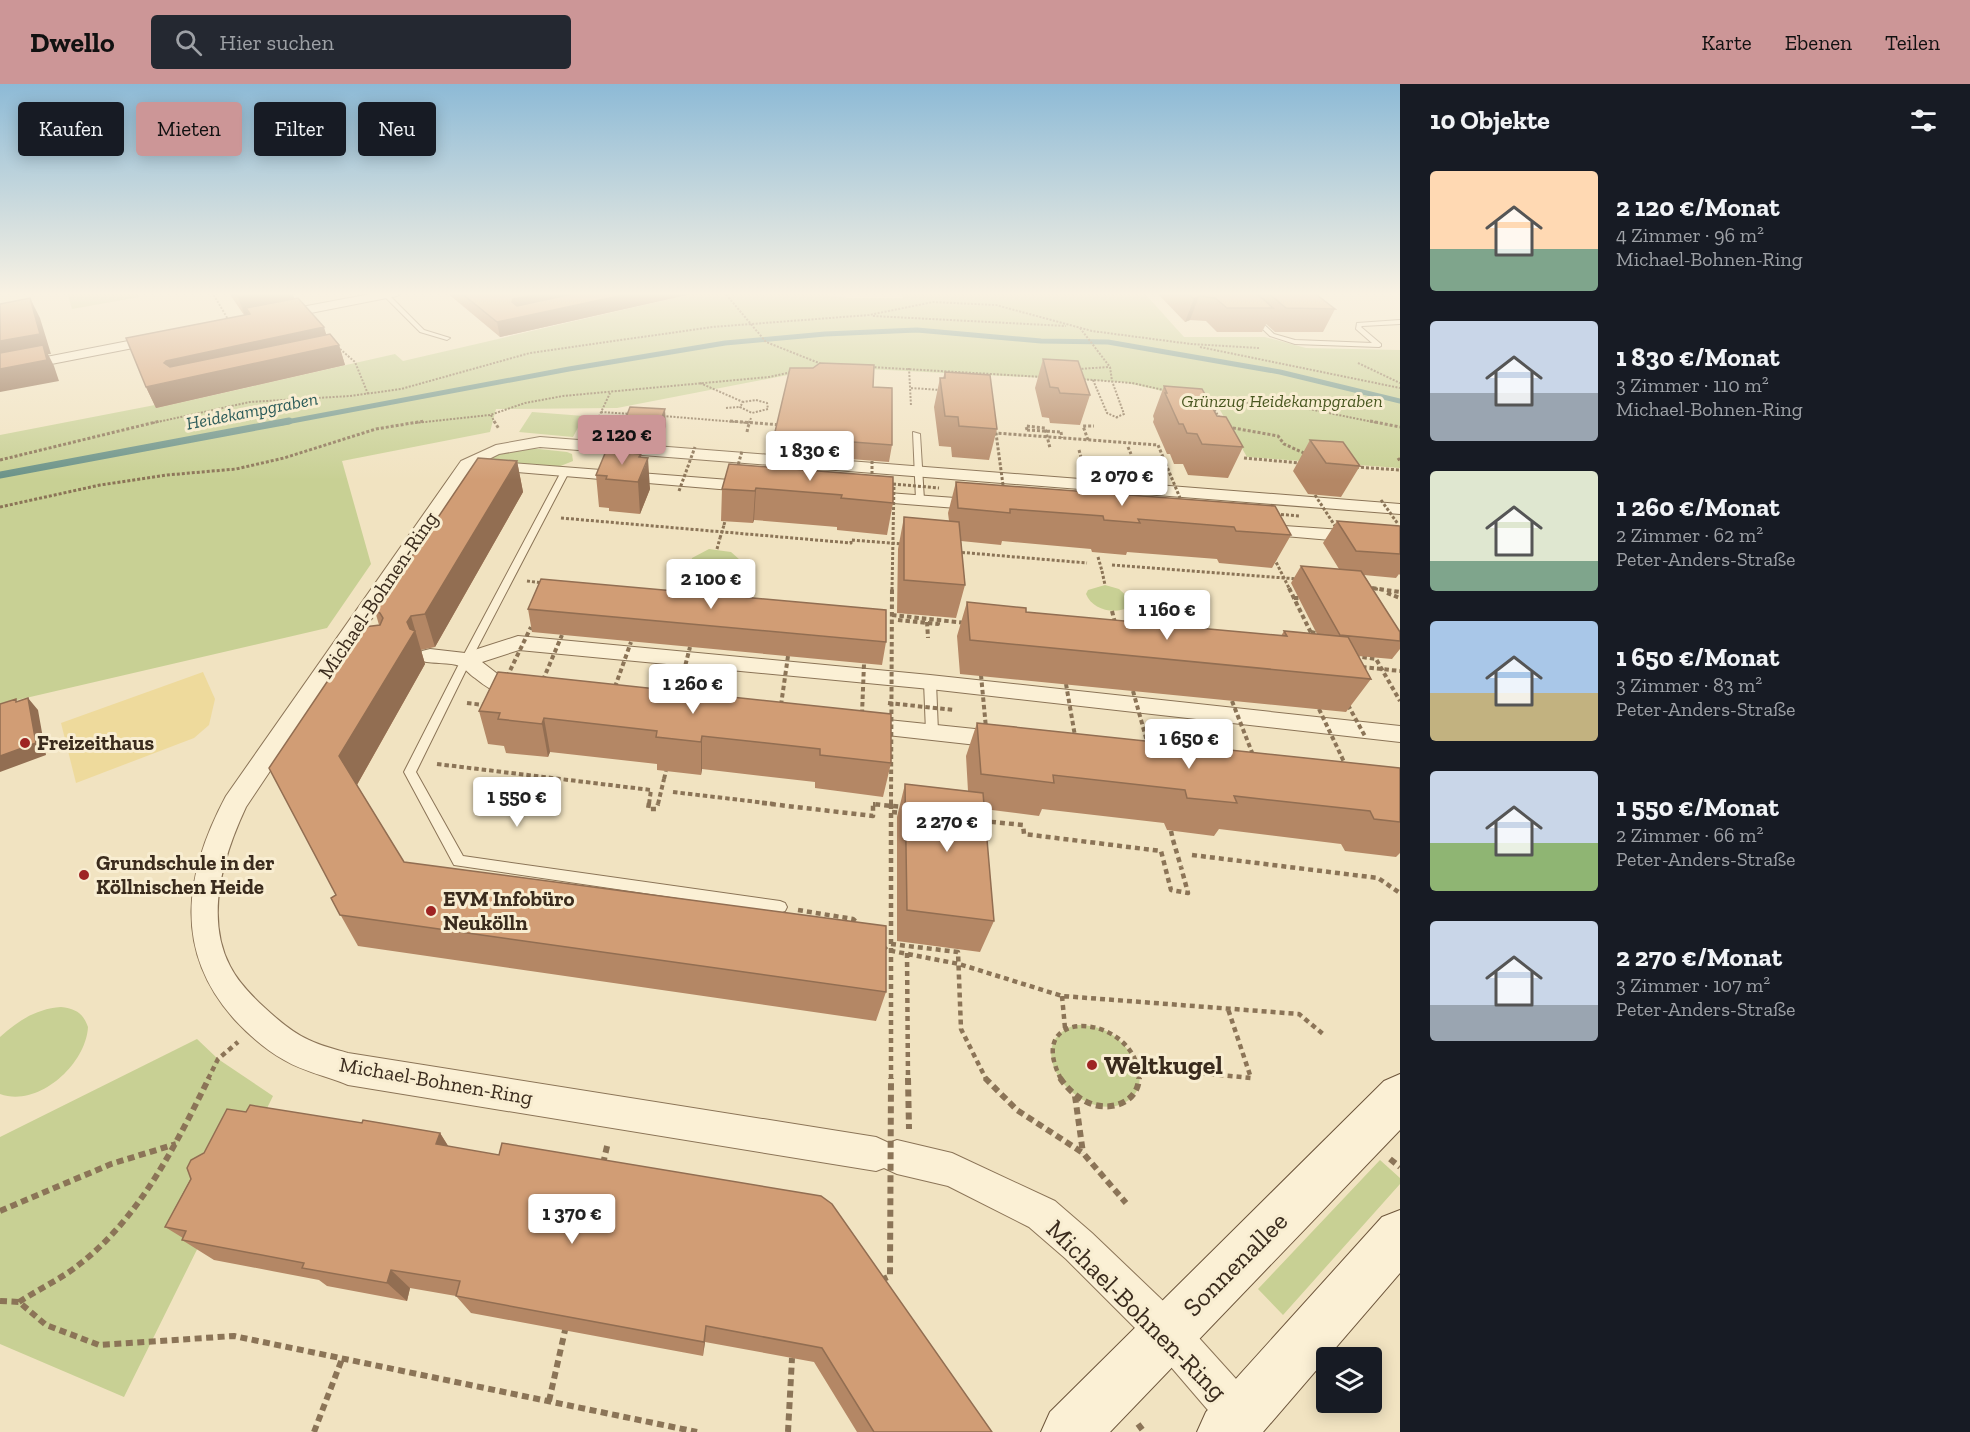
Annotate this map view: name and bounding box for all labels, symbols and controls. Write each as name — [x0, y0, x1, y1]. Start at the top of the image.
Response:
search box — [151, 15, 571, 69]
text: Dwello — [30, 26, 115, 59]
icon: search — [172, 26, 205, 59]
text: Hier suchen — [220, 29, 334, 56]
text: Karte — [1702, 30, 1752, 55]
text: Ebenen — [1785, 30, 1852, 55]
text: Teilen — [1885, 30, 1940, 55]
chip: Kaufen — [18, 102, 124, 156]
chip: Mieten — [136, 102, 242, 156]
chip: Filter — [254, 102, 346, 156]
chip: Neu — [358, 102, 436, 156]
text: 10 Objekte — [1430, 104, 1550, 136]
icon: filters — [1907, 104, 1940, 137]
text: 2 120 €/Monat — [1616, 191, 1780, 223]
icon: home — [1478, 195, 1550, 267]
text: 4 Zimmer · 96 m² — [1616, 223, 1764, 247]
text: Michael-Bohnen-Ring — [1616, 247, 1803, 271]
text: 1 830 €/Monat — [1616, 341, 1780, 373]
icon: home — [1478, 345, 1550, 417]
text: 3 Zimmer · 110 m² — [1616, 373, 1769, 397]
water label: Heidekampgraben — [184, 387, 320, 435]
park label: Grünzug Heidekampgraben — [1181, 390, 1383, 412]
text: Michael-Bohnen-Ring — [1616, 397, 1803, 421]
pin: 2 120 € — [567, 415, 677, 466]
text: 2 120 € — [592, 422, 652, 446]
pin: 1 830 € — [755, 431, 865, 482]
text: 1 830 € — [780, 438, 840, 462]
pin: 2 070 € — [1067, 456, 1177, 507]
text: 2 070 € — [1091, 463, 1154, 487]
text: 1 260 €/Monat — [1616, 491, 1780, 523]
icon: home — [1478, 495, 1550, 567]
street label: Michael-Bohnen-Ring — [312, 506, 443, 683]
text: 2 Zimmer · 62 m² — [1616, 523, 1763, 547]
text: Peter-Anders-Straße — [1616, 547, 1796, 571]
pin: 2 100 € — [656, 559, 766, 610]
text: 2 100 € — [680, 566, 742, 590]
pin: 1 160 € — [1112, 590, 1222, 641]
text: 1 160 € — [1138, 597, 1196, 621]
text: 1 650 €/Monat — [1616, 641, 1779, 673]
icon: home — [1478, 645, 1550, 717]
pin: 1 260 € — [638, 664, 748, 715]
text: 1 260 € — [663, 671, 723, 695]
text: 3 Zimmer · 83 m² — [1616, 673, 1762, 697]
text: Peter-Anders-Straße — [1616, 697, 1796, 721]
pin: 1 650 € — [1134, 719, 1244, 770]
text: 1 650 € — [1159, 726, 1219, 750]
place label: Freizeithaus — [37, 730, 154, 755]
marker: Freizeithaus — [18, 736, 32, 750]
pin: 1 550 € — [462, 777, 572, 828]
text: 1 550 € — [487, 784, 547, 808]
text: 1 550 €/Monat — [1616, 791, 1779, 823]
icon: home — [1478, 795, 1550, 867]
pin: 2 270 € — [892, 802, 1002, 853]
text: 2 270 € — [916, 809, 978, 833]
text: 2 Zimmer · 66 m² — [1616, 823, 1763, 847]
text: Peter-Anders-Straße — [1616, 847, 1796, 871]
place label: Grundschule in der Köllnischen Heide — [96, 850, 274, 899]
marker: Grundschule in der Köllnischen Heide — [77, 868, 91, 882]
place label: EVM Infobüro Neukölln — [443, 886, 575, 935]
marker: EVM Infobüro Neukölln — [424, 904, 438, 918]
text: 2 270 €/Monat — [1616, 941, 1782, 973]
icon: home — [1478, 945, 1550, 1017]
text: 3 Zimmer · 107 m² — [1616, 973, 1770, 997]
text: Peter-Anders-Straße — [1616, 997, 1796, 1021]
place label: Weltkugel — [1104, 1049, 1223, 1081]
street label: Michael-Bohnen-Ring — [337, 1051, 535, 1110]
marker: Weltkugel — [1085, 1058, 1099, 1072]
pin: 1 370 € — [517, 1194, 627, 1245]
text: 1 370 € — [542, 1201, 602, 1225]
street label: Sonnenallee — [1176, 1205, 1294, 1323]
street label: Michael-Bohnen-Ring — [1040, 1213, 1234, 1407]
map controls — [1316, 1347, 1382, 1413]
button: layers — [1316, 1347, 1382, 1413]

